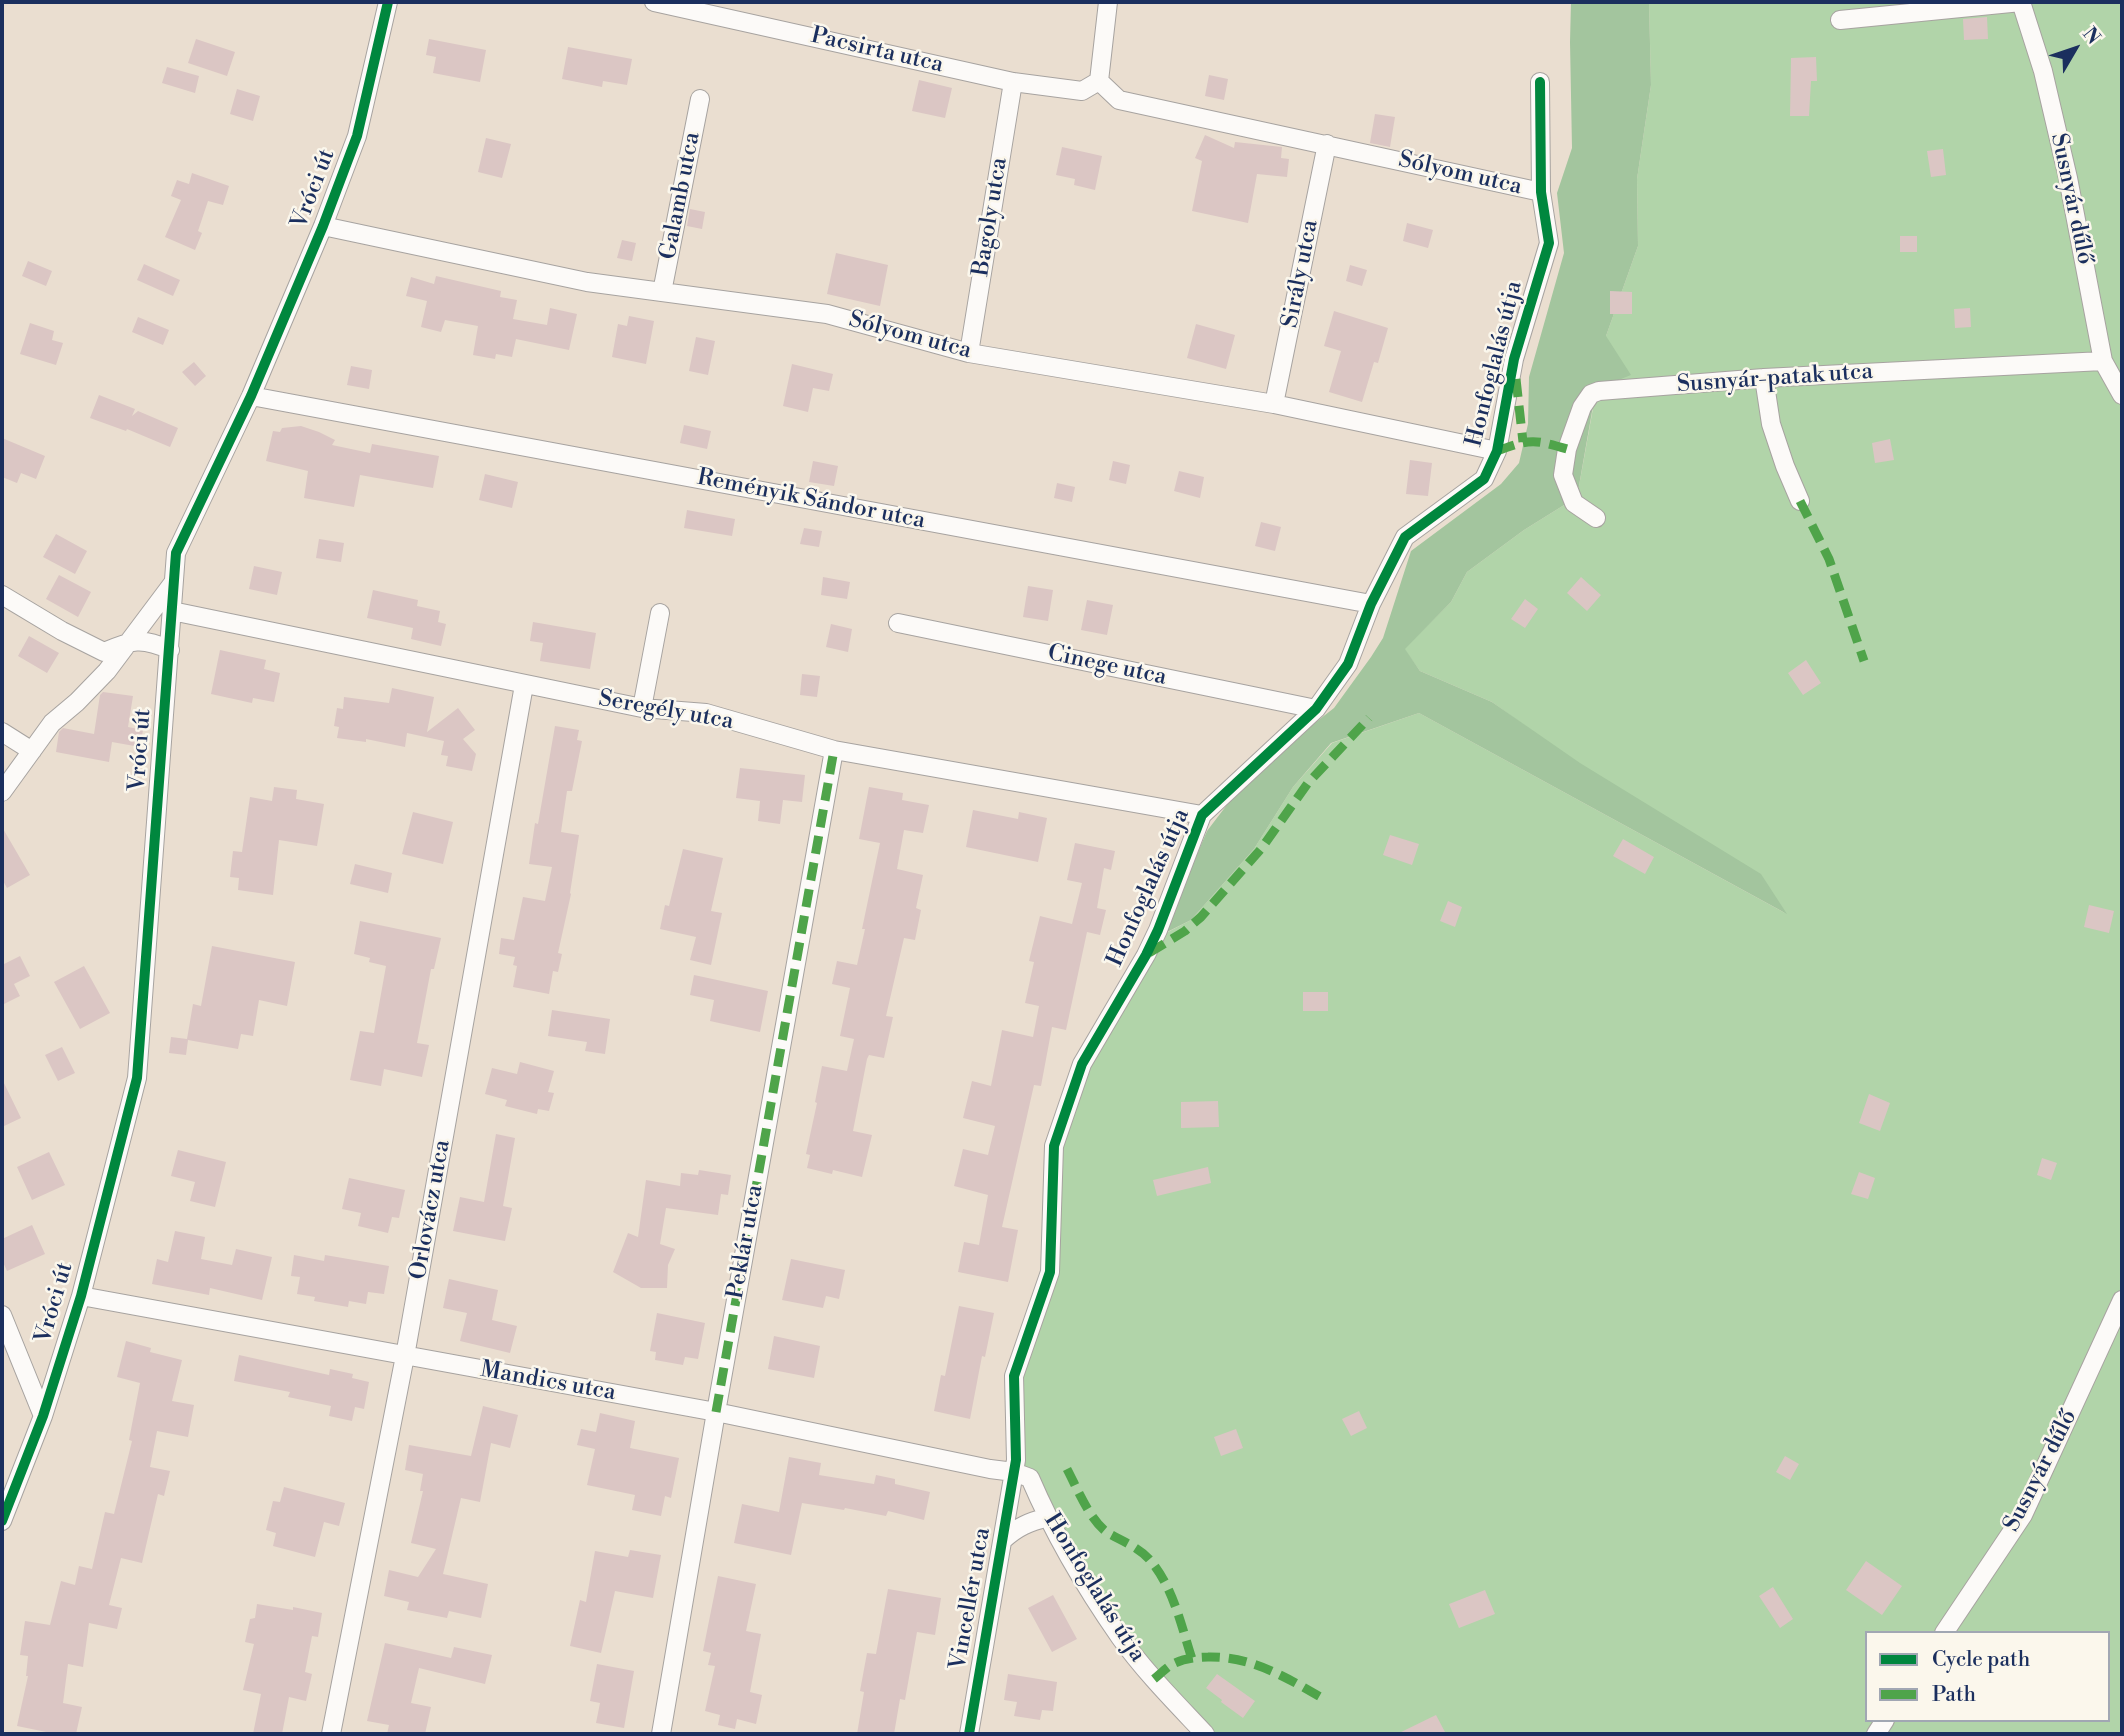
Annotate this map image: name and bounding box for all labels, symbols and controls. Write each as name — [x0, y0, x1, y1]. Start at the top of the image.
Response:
north arrow — [2040, 14, 2110, 84]
street label: Pacsirta utca — [808, 22, 946, 80]
text: N — [2077, 22, 2105, 49]
street label: Galamb utca — [655, 130, 707, 262]
street label: Susnyár dűlő — [2044, 131, 2098, 267]
street label: Vróci út — [286, 145, 342, 233]
street label: Sólyom utca — [1396, 146, 1524, 202]
street label: Bagoly utca — [968, 156, 1014, 278]
street label: Sirály utca — [1277, 218, 1325, 330]
street label: Honfoglalás útja — [1461, 278, 1529, 450]
street label: Sólyom utca — [846, 306, 974, 366]
street label: Susnyár-patak utca — [1676, 358, 1874, 400]
street label: Reményik Sándor utca — [695, 464, 927, 536]
street label: Cinege utca — [1045, 640, 1169, 692]
street label: Seregély utca — [596, 686, 736, 736]
street label: Vróci út — [124, 708, 158, 792]
street label: Honfoglalás útja — [1102, 805, 1196, 971]
street label: Orlovácz utca — [405, 1138, 457, 1282]
street label: Peklár utca — [722, 1183, 770, 1301]
street label: Vróci út — [30, 1259, 80, 1347]
street label: Mandics utca — [478, 1357, 618, 1407]
street label: Susnyár dűlő — [1998, 1405, 2084, 1537]
street label: Honfoglalás útja — [1037, 1509, 1151, 1667]
street label: Vincellér utca — [945, 1526, 997, 1672]
legend — [1865, 1631, 2110, 1722]
text: Cycle path — [1932, 1647, 2030, 1673]
text: Path — [1932, 1682, 1976, 1708]

